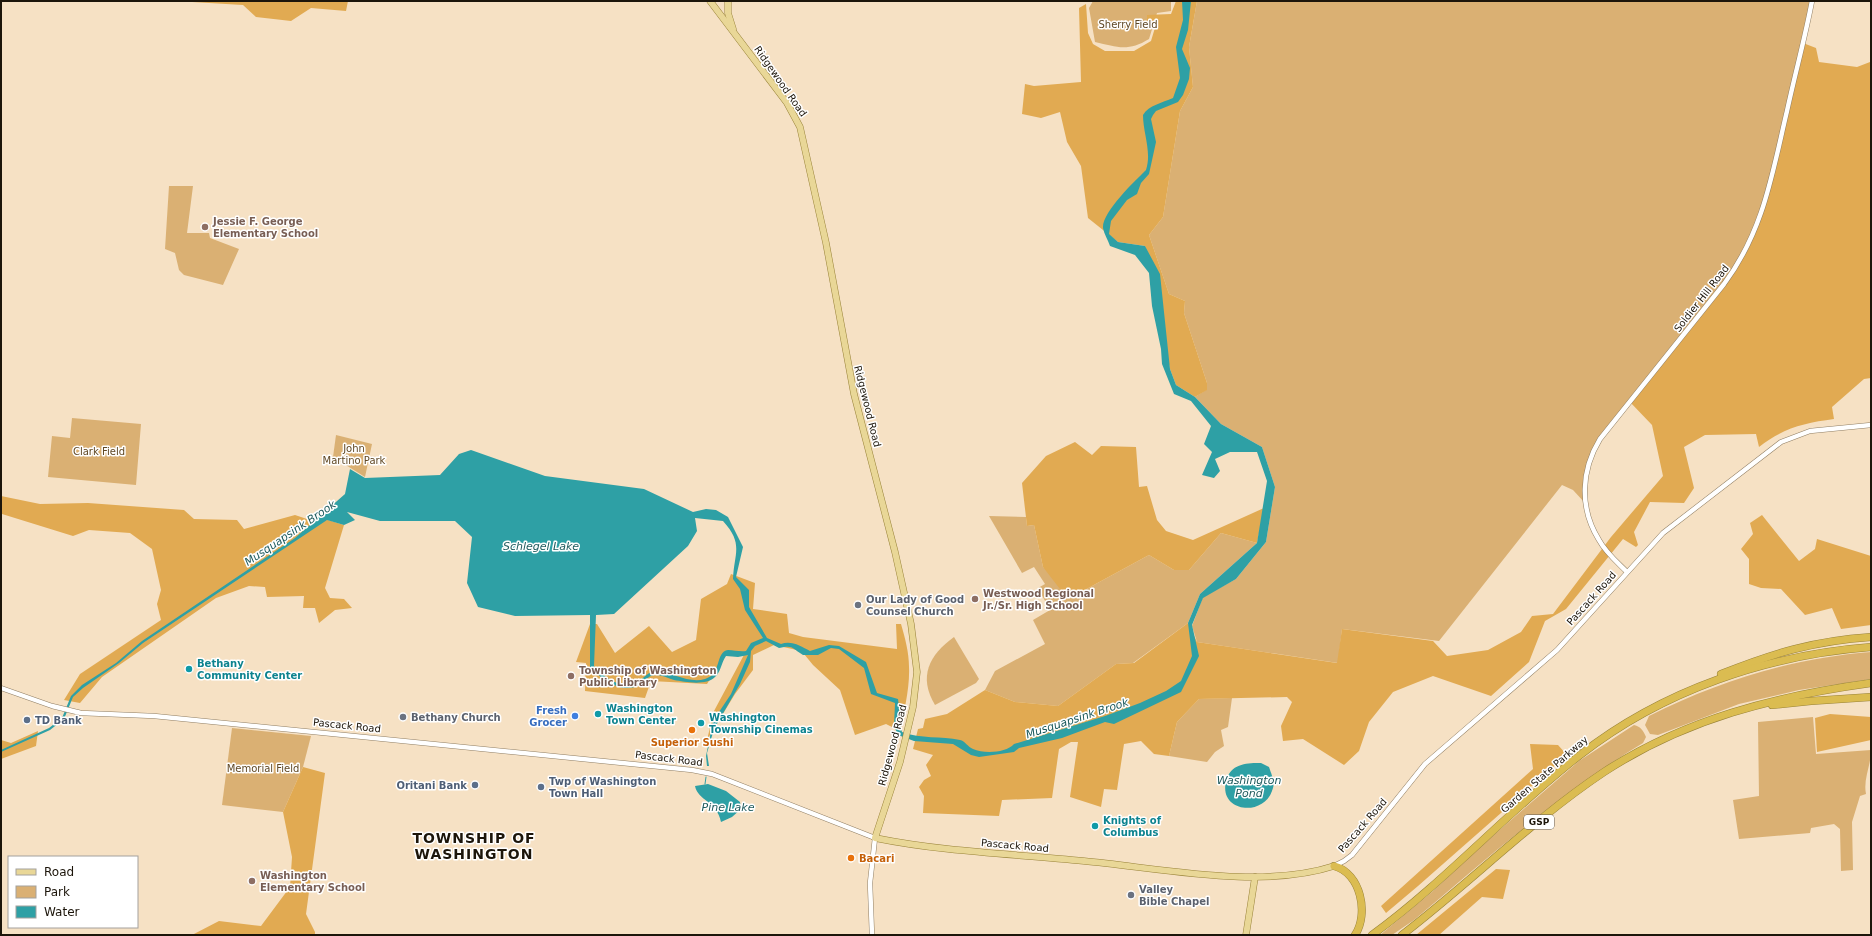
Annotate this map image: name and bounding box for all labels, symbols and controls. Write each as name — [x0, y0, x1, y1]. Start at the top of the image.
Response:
park label: Sherry Field — [1098, 19, 1158, 30]
street label: Ridgewood Road — [752, 44, 809, 119]
place label: Jessie F. George Elementary School — [212, 216, 318, 239]
marker: Jessie F. George Elementary School — [200, 222, 210, 232]
street label: Soldier Hill Road — [1672, 263, 1731, 334]
street label: Ridgewood Road — [852, 364, 883, 448]
park label: John Martino Park — [323, 443, 386, 466]
park label: Clark Field — [73, 446, 125, 457]
water label: Musquapsink Brook — [242, 498, 339, 569]
water label: Schlegel Lake — [503, 540, 579, 553]
street label: Pascack Road — [1564, 569, 1618, 627]
place label: Westwood Regional Jr./Sr. High School — [982, 588, 1094, 611]
place label: Our Lady of Good Counsel Church — [866, 594, 964, 617]
marker: Westwood Regional Jr./Sr. High School — [970, 594, 980, 604]
marker: Our Lady of Good Counsel Church — [853, 600, 863, 610]
place label: Bethany Community Center — [197, 658, 302, 681]
marker: Bethany Community Center — [184, 664, 194, 674]
place label: Township of Washington Public Library — [579, 665, 717, 688]
marker: Township of Washington Public Library — [566, 671, 576, 681]
water label: Musquapsink Brook — [1024, 696, 1131, 741]
place label: Washington Town Center — [606, 703, 676, 726]
street label: Ridgewood Road — [876, 703, 909, 787]
place label: Fresh Grocer — [529, 705, 567, 728]
marker: Washington Town Center — [593, 709, 603, 719]
marker: Fresh Grocer — [570, 711, 580, 721]
marker: Bethany Church — [398, 712, 408, 722]
place label: Bethany Church — [411, 712, 501, 723]
place label: Washington Township Cinemas — [709, 712, 813, 735]
marker: TD Bank — [22, 715, 32, 725]
place label: TD Bank — [35, 715, 82, 726]
street label: Pascack Road — [313, 716, 381, 735]
marker: Washington Township Cinemas — [696, 718, 706, 728]
marker: Superior Sushi — [687, 725, 697, 735]
street label: Garden State Parkway — [1499, 734, 1590, 815]
place label: Superior Sushi — [651, 737, 733, 748]
street label: Pascack Road — [634, 749, 703, 768]
park label: Memorial Field — [227, 763, 299, 774]
water label: Washington Pond — [1217, 774, 1281, 800]
place label: Twp of Washington Town Hall — [549, 776, 656, 799]
place label: Oritani Bank — [396, 780, 467, 791]
marker: Oritani Bank — [470, 780, 480, 790]
marker: Twp of Washington Town Hall — [536, 782, 546, 792]
street label: Pascack Road — [1336, 796, 1389, 855]
water label: Pine Lake — [702, 801, 755, 814]
place label: Knights of Columbus — [1103, 815, 1162, 838]
road number: GSP — [1524, 815, 1554, 829]
marker: Knights of Columbus — [1090, 821, 1100, 831]
district label: TOWNSHIP OF WASHINGTON — [412, 830, 536, 862]
street label: Pascack Road — [981, 837, 1049, 854]
marker: Bacari — [846, 853, 856, 863]
place label: Bacari — [859, 853, 894, 864]
legend — [8, 856, 138, 928]
text: Road — [44, 865, 74, 879]
place label: Washington Elementary School — [260, 870, 365, 893]
marker: Washington Elementary School — [247, 876, 257, 886]
place label: Valley Bible Chapel — [1139, 884, 1209, 907]
text: Park — [44, 885, 70, 899]
marker: Valley Bible Chapel — [1126, 890, 1136, 900]
text: Water — [44, 905, 80, 919]

